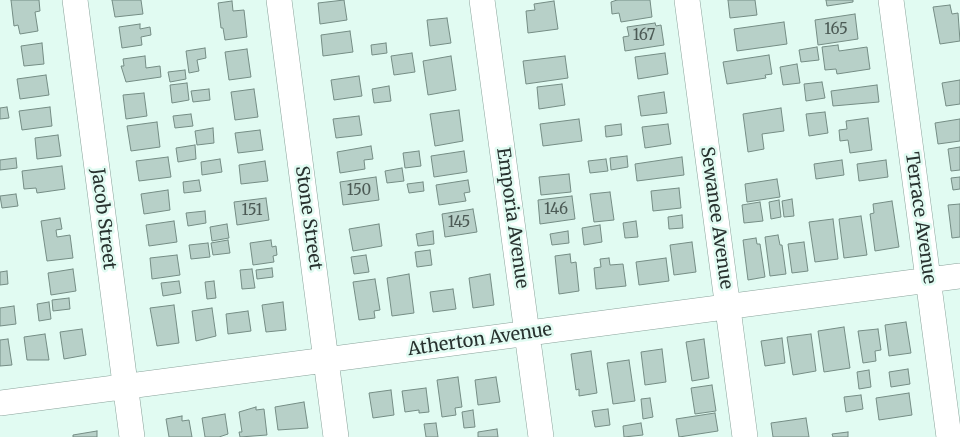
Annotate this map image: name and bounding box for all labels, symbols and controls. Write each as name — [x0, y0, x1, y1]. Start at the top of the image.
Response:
house number: 165 — [824, 21, 848, 39]
house number: 167 — [633, 27, 655, 45]
street label: Sewanee Avenue — [695, 145, 737, 291]
street label: Emporia Avenue — [491, 146, 533, 290]
street label: Terrace Avenue — [900, 151, 940, 285]
street label: Stone Street — [290, 165, 326, 271]
street label: Jacob Street — [86, 167, 120, 271]
house number: 150 — [347, 182, 371, 200]
house number: 146 — [544, 201, 568, 219]
house number: 151 — [241, 202, 263, 220]
house number: 145 — [448, 214, 470, 232]
street label: Atherton Avenue — [407, 319, 553, 361]

